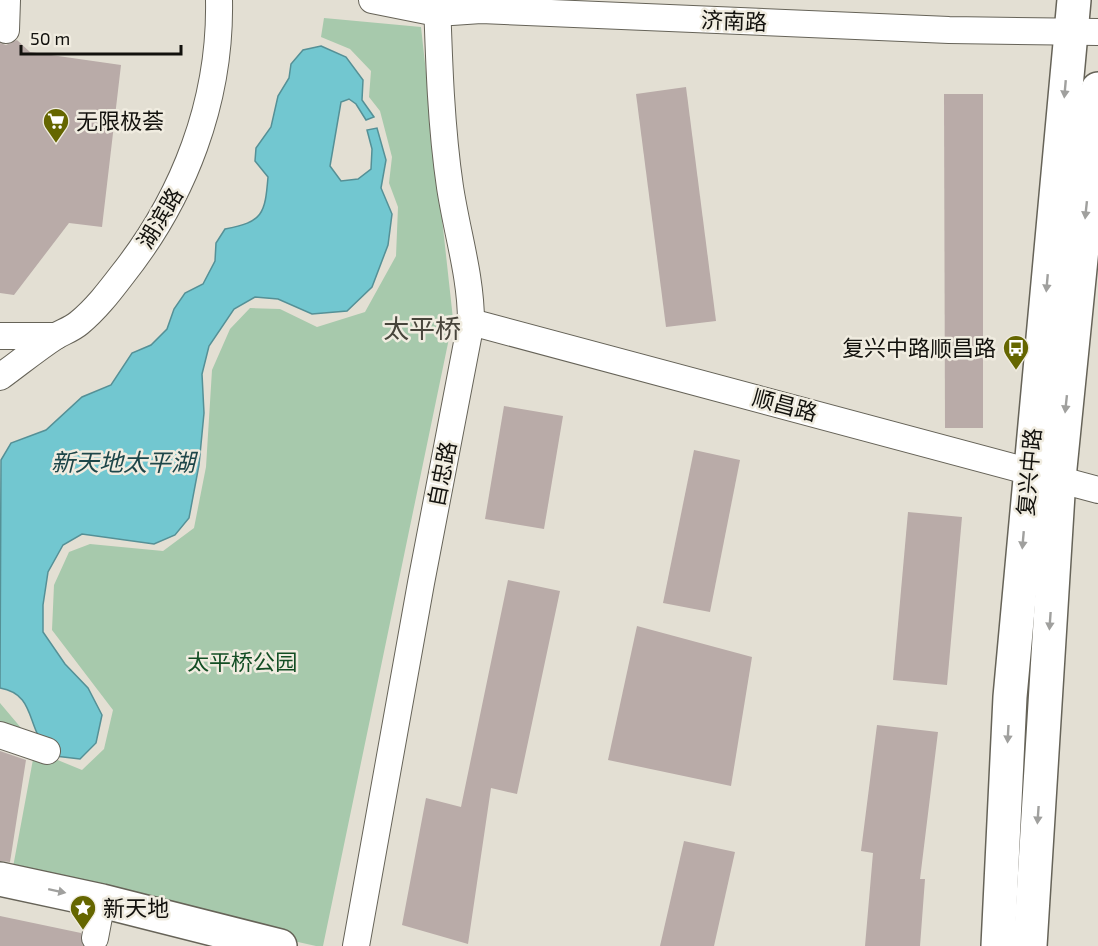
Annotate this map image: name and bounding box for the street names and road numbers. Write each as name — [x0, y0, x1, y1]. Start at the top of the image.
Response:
street label: 济南路 — [701, 6, 767, 34]
street label: 湖滨路 — [131, 182, 187, 252]
street label: 顺昌路 — [750, 383, 821, 425]
street label: 复兴中路 — [1011, 427, 1045, 517]
street label: 自忠路 — [422, 439, 460, 509]

